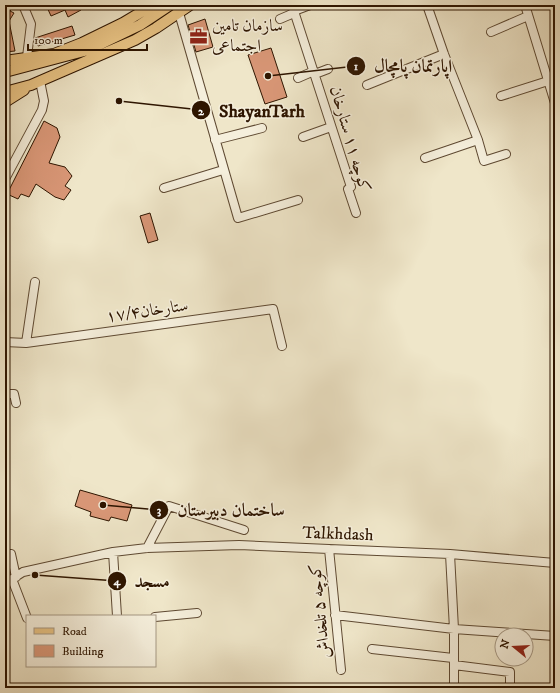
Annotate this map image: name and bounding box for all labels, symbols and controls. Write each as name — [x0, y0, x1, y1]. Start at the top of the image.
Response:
place label: سازمان تامین اجتماعی — [212, 15, 283, 57]
scale bar — [28, 26, 147, 52]
office icon: سازمان تامین اجتماعی — [189, 26, 209, 46]
text: 100 m — [34, 33, 63, 48]
callout: اپارتمان پامچال — [346, 51, 460, 81]
text: اپارتمان پامچال — [374, 56, 452, 79]
text: 1 — [354, 59, 359, 74]
street label: کوچه ۱۱ ستارخان — [324, 83, 376, 195]
callout: ShayanTarh — [191, 95, 313, 125]
text: ShayanTarh — [219, 101, 306, 123]
text: 2 — [198, 104, 205, 119]
street label: ستارخان۱۷/۴ — [104, 294, 190, 328]
callout: ساختمان دبیرستان — [149, 495, 293, 525]
text: ساختمان دبیرستان — [177, 500, 285, 522]
text: 3 — [157, 503, 162, 518]
street label: Talkhdash — [302, 522, 374, 546]
street label: کوچه ۵ تلخداش — [304, 562, 336, 660]
callout: مسجد — [107, 566, 178, 596]
text: مسجد — [134, 571, 170, 593]
text: 4 — [113, 574, 122, 589]
legend — [26, 615, 156, 667]
text: Road — [62, 624, 87, 639]
north arrow — [494, 627, 534, 667]
text: N — [497, 638, 513, 651]
text: Building — [62, 644, 103, 659]

